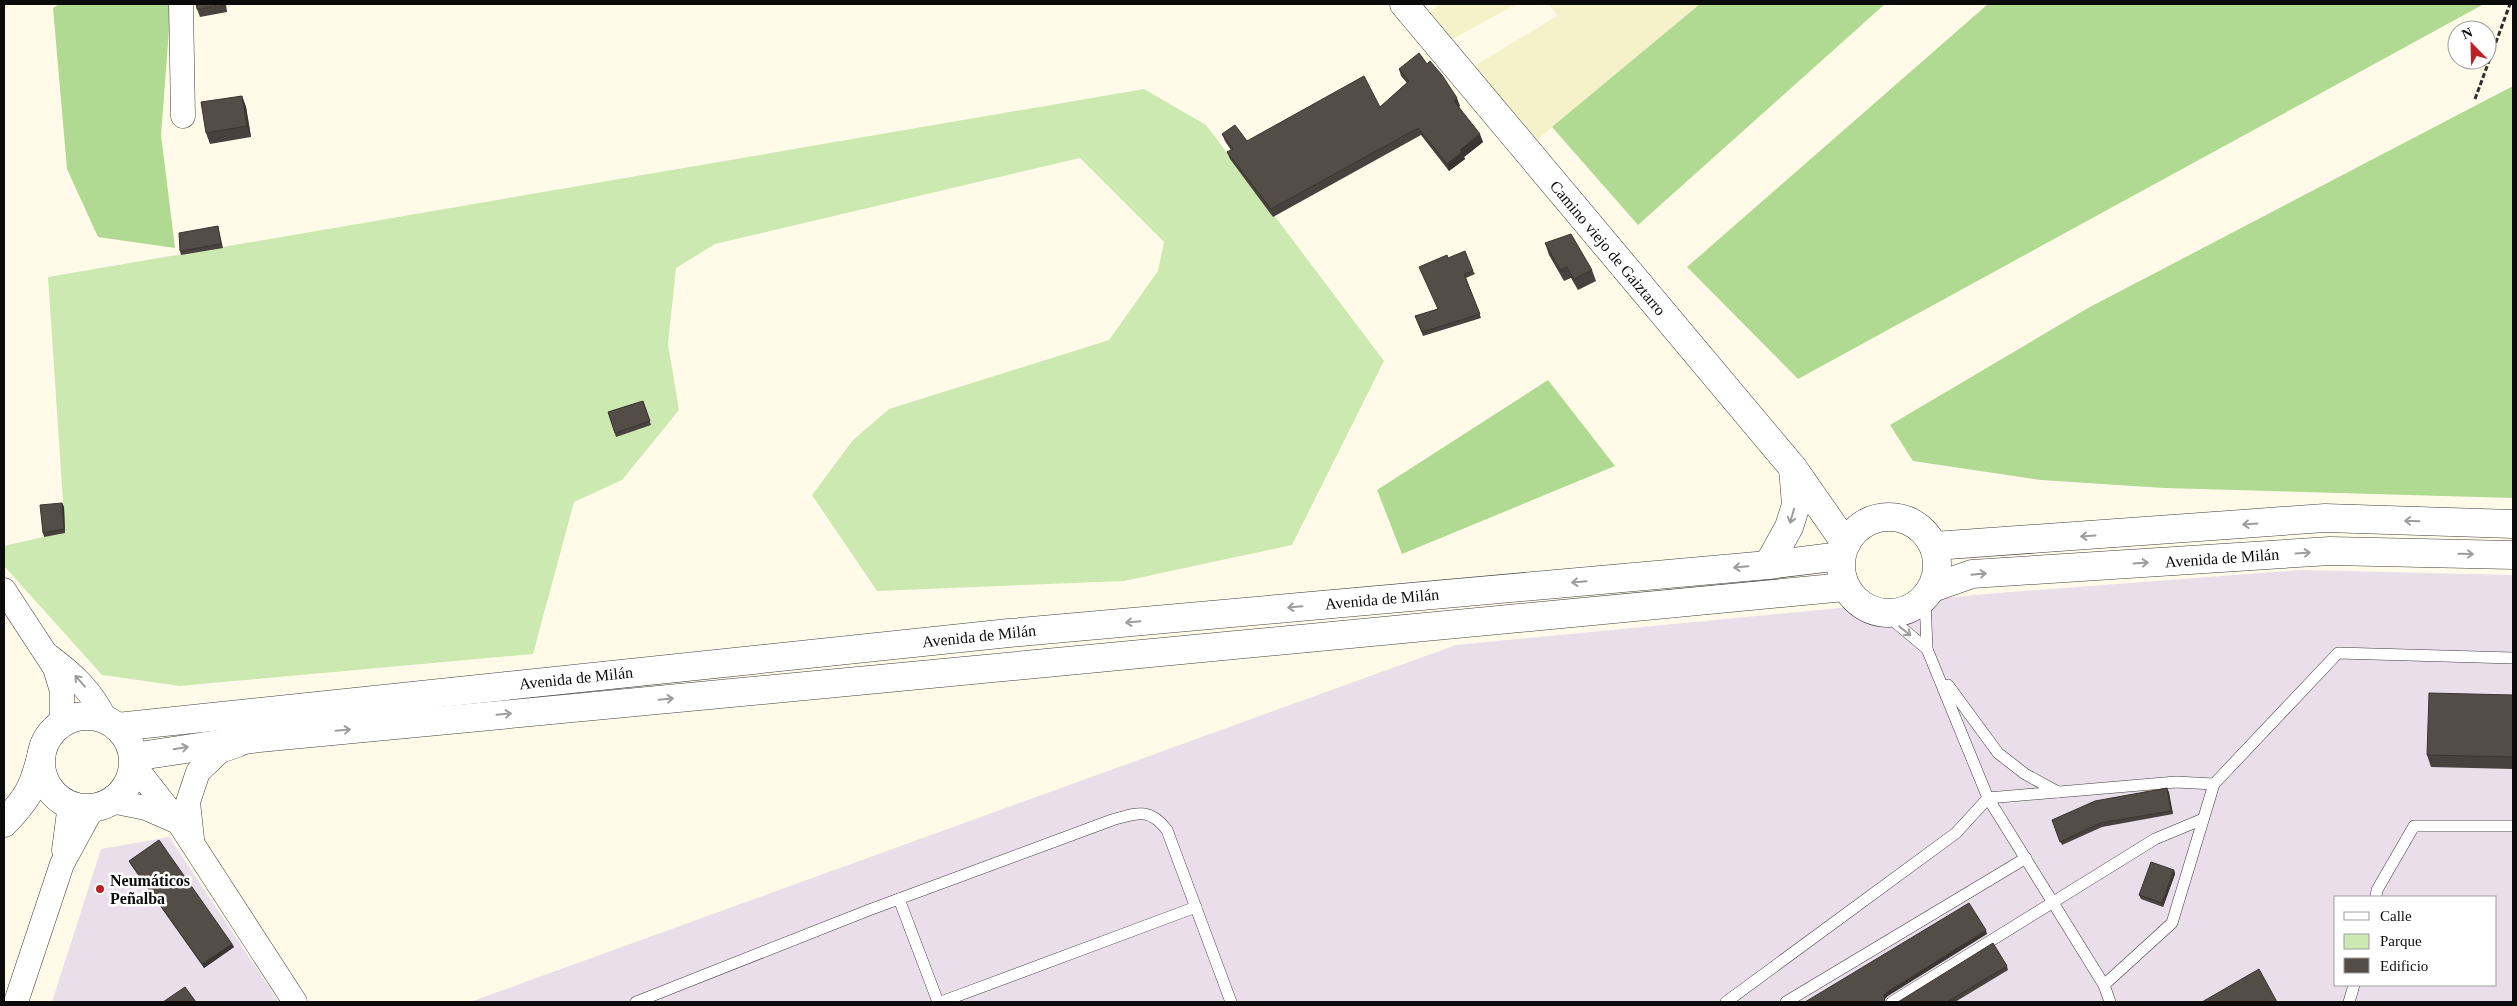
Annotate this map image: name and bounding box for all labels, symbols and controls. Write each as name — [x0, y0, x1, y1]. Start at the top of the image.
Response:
north arrow — [2447, 20, 2497, 70]
text: N — [2460, 25, 2475, 42]
street label: Camino viejo de Gaiztarro — [1546, 177, 1669, 319]
one-way arrow — [1787, 508, 1797, 524]
one-way arrow — [2404, 516, 2420, 526]
one-way arrow — [2242, 519, 2258, 529]
one-way arrow — [2080, 531, 2096, 541]
street label: Avenida de Milán — [2164, 546, 2280, 570]
one-way arrow — [2295, 548, 2311, 557]
one-way arrow — [2457, 549, 2473, 559]
one-way arrow — [2133, 558, 2149, 567]
one-way arrow — [1733, 563, 1749, 572]
one-way arrow — [1971, 569, 1987, 579]
one-way arrow — [1571, 577, 1587, 587]
street label: Avenida de Milán — [1324, 586, 1440, 612]
one-way arrow — [1287, 602, 1303, 612]
one-way arrow — [1125, 617, 1141, 627]
street label: Avenida de Milán — [921, 622, 1037, 650]
one-way arrow — [1899, 625, 1912, 636]
street label: Avenida de Milán — [518, 664, 634, 692]
one-way arrow — [74, 675, 86, 688]
one-way arrow — [658, 694, 674, 704]
one-way arrow — [496, 709, 512, 719]
one-way arrow — [334, 725, 350, 734]
one-way arrow — [173, 743, 189, 753]
place label: Neumáticos Peñalba — [110, 872, 190, 907]
marker: Neumáticos Peñalba — [94, 883, 106, 895]
legend — [2334, 896, 2497, 986]
text: Calle — [2380, 908, 2412, 924]
text: Parque — [2380, 933, 2422, 949]
text: Edificio — [2380, 958, 2428, 974]

